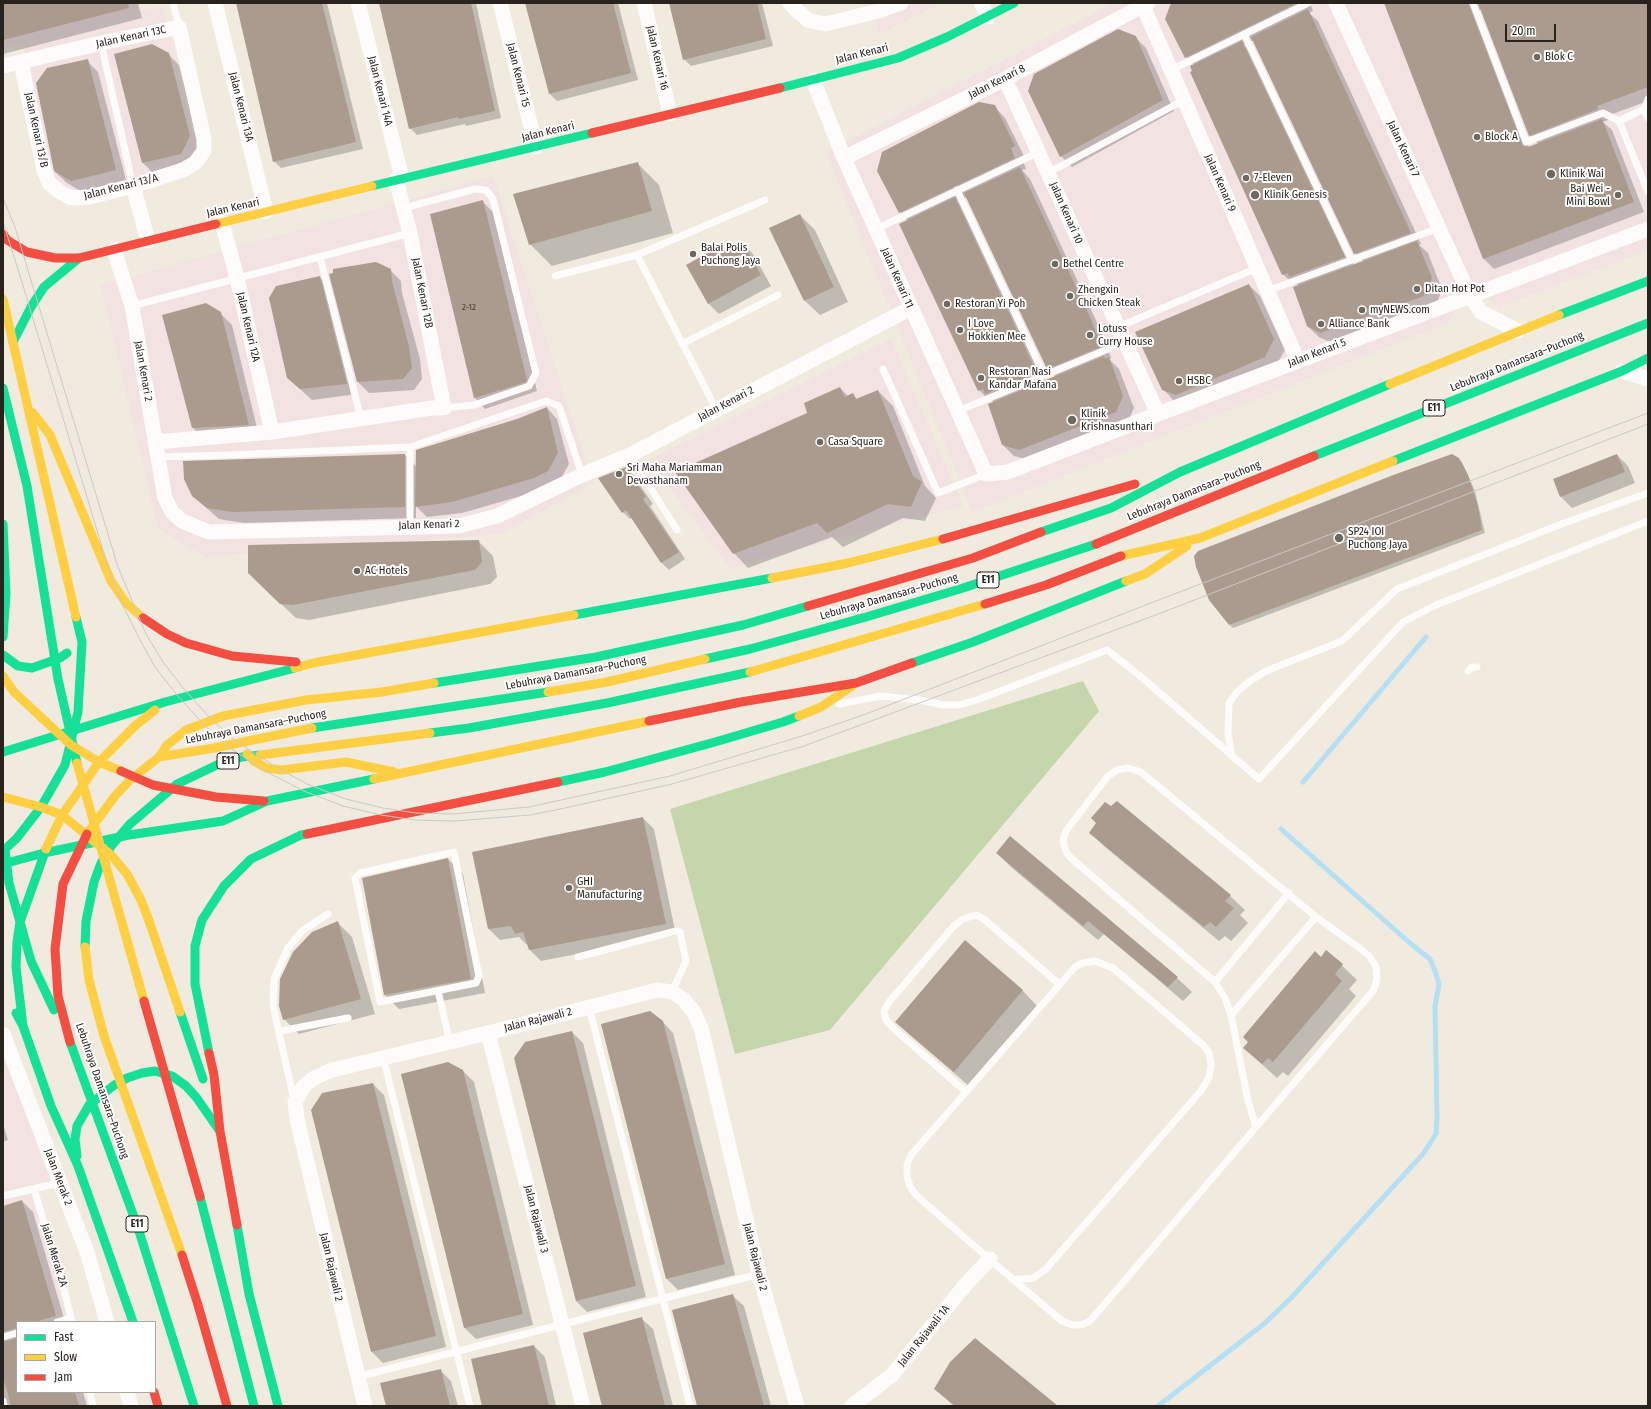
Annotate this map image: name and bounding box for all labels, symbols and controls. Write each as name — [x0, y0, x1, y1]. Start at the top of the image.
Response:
scale bar — [1507, 16, 1558, 42]
street label: Jalan Kenari 13C — [95, 23, 167, 51]
street label: Jalan Kenari 16 — [643, 24, 671, 92]
text: 20 m — [1512, 24, 1536, 38]
street label: Jalan Kenari — [834, 41, 890, 67]
street label: Jalan Kenari 15 — [504, 42, 532, 108]
place label: Blok C — [1545, 50, 1573, 64]
marker: Blok C — [1532, 52, 1542, 62]
street label: Jalan Kenari 14A — [365, 55, 395, 127]
street label: Jalan Kenari 8 — [966, 62, 1028, 102]
street label: Jalan Kenari 13A — [226, 71, 256, 143]
street label: Jalan Kenari 13/B — [22, 91, 50, 169]
street label: Jalan Kenari — [520, 119, 576, 145]
street label: Jalan Kenari 7 — [1384, 119, 1422, 179]
place label: Block A — [1485, 130, 1518, 144]
marker: Block A — [1472, 132, 1482, 142]
street label: Jalan Kenari 9 — [1201, 152, 1239, 214]
place label: Klinik Wai — [1560, 167, 1604, 181]
marker: Klinik Wai — [1545, 168, 1557, 180]
street label: Jalan Kenari 13/A — [83, 171, 159, 203]
place label: 7-Eleven — [1254, 171, 1292, 185]
marker: 7-Eleven — [1241, 173, 1251, 183]
street label: Jalan Kenari 10 — [1046, 180, 1086, 246]
place label: Bai Wei - Mini Bowl — [1566, 182, 1610, 208]
place label: Klinik Genesis — [1264, 188, 1327, 202]
marker: Klinik Genesis — [1249, 189, 1261, 201]
marker: Bai Wei - Mini Bowl — [1613, 190, 1623, 200]
street label: Jalan Kenari — [205, 196, 261, 220]
place label: Balai Polis Puchong Jaya — [701, 241, 760, 267]
street label: Jalan Kenari 11 — [878, 246, 916, 310]
marker: Balai Polis Puchong Jaya — [688, 249, 698, 259]
street label: Jalan Kenari 12B — [409, 257, 435, 329]
place label: Bethel Centre — [1063, 257, 1124, 271]
marker: Bethel Centre — [1050, 259, 1060, 269]
place label: Ditan Hot Pot — [1425, 282, 1485, 296]
place label: Zhengxin Chicken Steak — [1078, 283, 1140, 309]
marker: Ditan Hot Pot — [1412, 284, 1422, 294]
street label: Jalan Kenari 12A — [234, 291, 262, 363]
marker: Zhengxin Chicken Steak — [1065, 291, 1075, 301]
place label: Restoran Yi Poh — [955, 297, 1025, 311]
marker: Restoran Yi Poh — [942, 299, 952, 309]
house number: 2-12 — [462, 302, 476, 312]
place label: myNEWS.com — [1370, 303, 1430, 317]
marker: myNEWS.com — [1357, 305, 1367, 315]
place label: I Love Hokkien Mee — [968, 317, 1026, 343]
place label: Alliance Bank — [1329, 317, 1389, 331]
marker: Alliance Bank — [1316, 319, 1326, 329]
place label: Lotuss Curry House — [1098, 322, 1153, 348]
marker: I Love Hokkien Mee — [955, 325, 965, 335]
street label: Lebuhraya Damansara–Puchong — [1448, 329, 1586, 395]
marker: Lotuss Curry House — [1085, 330, 1095, 340]
street label: Jalan Kenari 5 — [1286, 336, 1348, 370]
street label: Jalan Kenari 2 — [131, 340, 155, 402]
place label: Restoran Nasi Kandar Mafana — [989, 365, 1057, 391]
marker: Restoran Nasi Kandar Mafana — [976, 373, 986, 383]
place label: HSBC — [1187, 374, 1211, 388]
marker: HSBC — [1174, 376, 1184, 386]
street label: Jalan Kenari 2 — [696, 384, 756, 424]
road number: E11 — [1423, 400, 1445, 416]
place label: Klinik Krishnasunthari — [1081, 407, 1153, 433]
marker: Klinik Krishnasunthari — [1066, 414, 1078, 426]
place label: Casa Square — [828, 435, 883, 449]
marker: Casa Square — [815, 437, 825, 447]
street label: Lebuhraya Damansara–Puchong — [1125, 458, 1263, 524]
place label: Sri Maha Mariamman Devasthanam — [627, 461, 722, 487]
marker: Sri Maha Mariamman Devasthanam — [614, 469, 624, 479]
street label: Jalan Kenari 2 — [398, 517, 460, 533]
place label: SP24 IOI Puchong Jaya — [1348, 525, 1407, 551]
marker: SP24 IOI Puchong Jaya — [1333, 532, 1345, 544]
place label: AC Hotels — [365, 564, 408, 578]
marker: AC Hotels — [352, 566, 362, 576]
street label: Lebuhraya Damansara–Puchong — [819, 571, 959, 623]
road number: E11 — [977, 572, 999, 588]
street label: Lebuhraya Damansara–Puchong — [505, 653, 647, 693]
street label: Lebuhraya Damansara–Puchong — [185, 707, 327, 747]
road number: E11 — [217, 753, 239, 769]
place label: GHI Manufacturing — [577, 875, 642, 901]
marker: GHI Manufacturing — [564, 883, 574, 893]
street label: Jalan Rajawali 2 — [503, 1005, 573, 1035]
street label: Lebuhraya Damansara–Puchong — [73, 1021, 131, 1161]
street label: Jalan Merak 2 — [41, 1147, 75, 1207]
street label: Jalan Rajawali 3 — [521, 1184, 551, 1254]
road number: E11 — [126, 1216, 148, 1232]
street label: Jalan Merak 2A — [38, 1222, 70, 1288]
street label: Jalan Rajawali 2 — [740, 1222, 770, 1292]
street label: Jalan Rajawali 2 — [317, 1232, 345, 1302]
street label: Jalan Rajawali 1A — [895, 1303, 953, 1369]
legend — [16, 1321, 156, 1393]
text: Fast — [54, 1330, 73, 1344]
text: Slow — [54, 1350, 77, 1364]
text: Jam — [54, 1370, 72, 1384]

